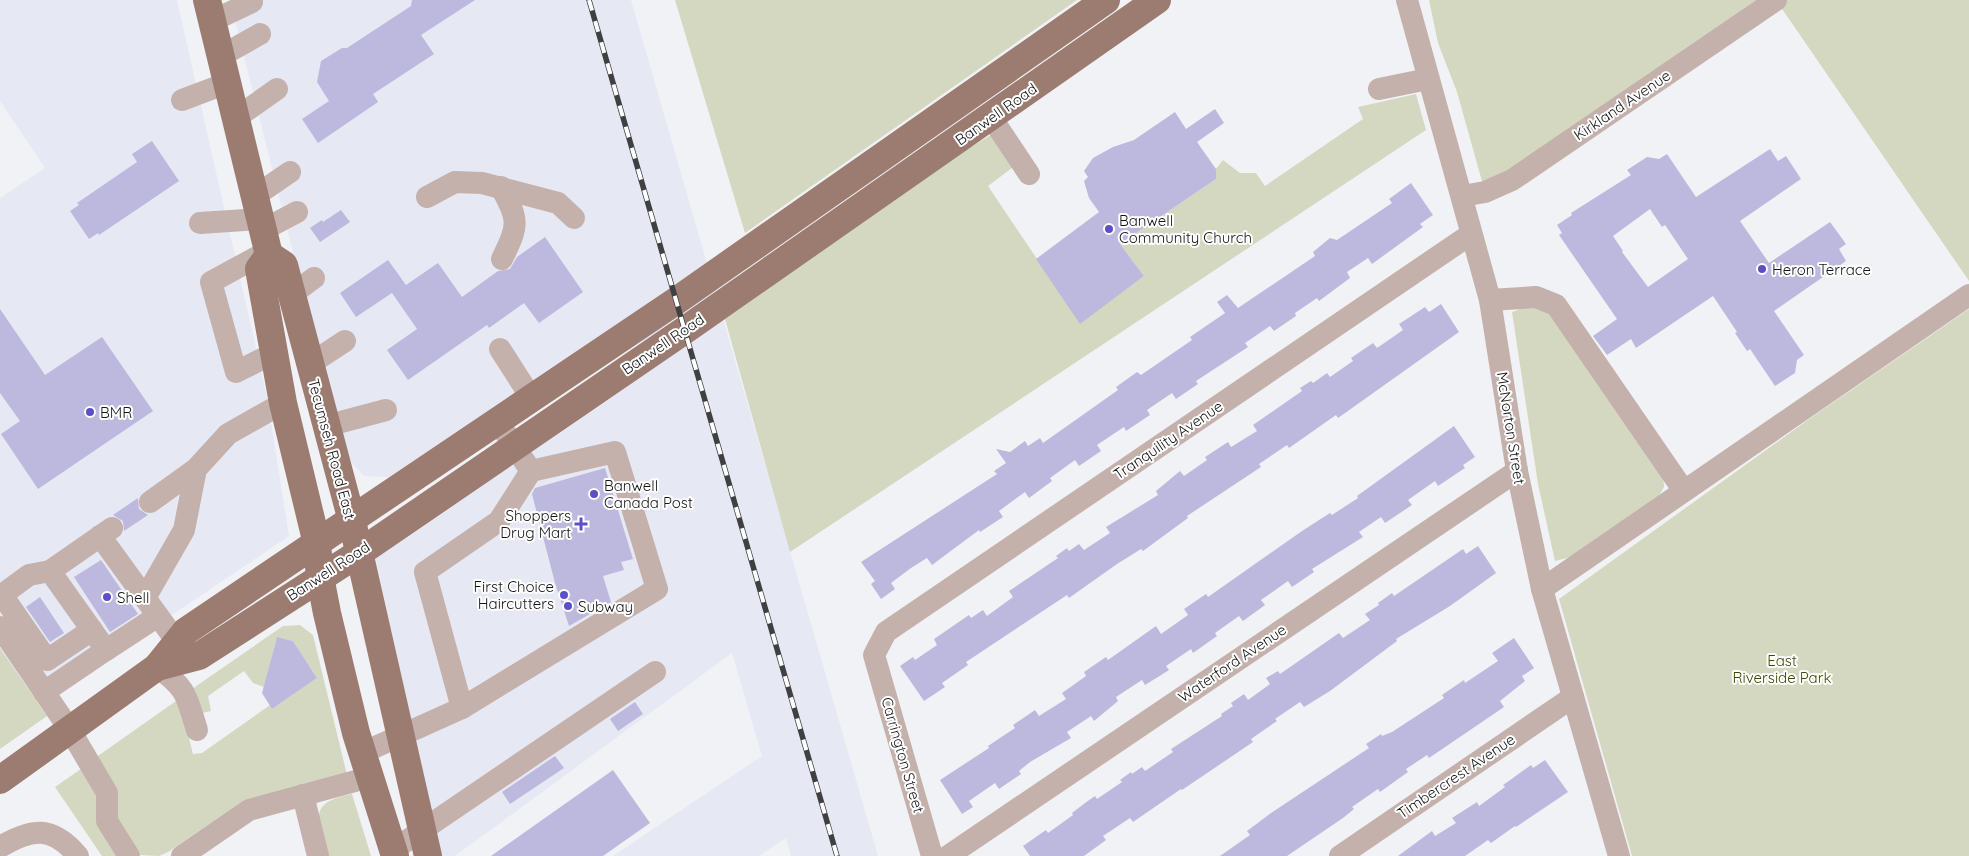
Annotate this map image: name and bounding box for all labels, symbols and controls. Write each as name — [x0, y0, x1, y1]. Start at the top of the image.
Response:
street label: Kirkland Avenue — [1570, 66, 1674, 144]
street label: Banwell Road — [951, 79, 1041, 149]
place label: Banwell Community Church — [1119, 211, 1252, 247]
marker: Banwell Community Church — [1103, 223, 1115, 235]
place label: Heron Terrace — [1772, 260, 1871, 279]
marker: Heron Terrace — [1756, 263, 1768, 275]
street label: Banwell Road — [618, 309, 708, 379]
street label: McNorton Street — [1493, 370, 1529, 486]
street label: Tecumseh Road East — [304, 377, 360, 521]
street label: Tranquility Avenue — [1110, 396, 1226, 484]
place label: BMR — [100, 403, 132, 422]
marker: BMR — [84, 406, 96, 418]
place label: Banwell Canada Post — [604, 476, 693, 512]
marker: Banwell Canada Post — [588, 488, 600, 500]
place label: Shoppers Drug Mart — [500, 506, 571, 542]
marker: Shoppers Drug Mart — [575, 518, 587, 530]
street label: Banwell Road — [283, 537, 373, 605]
place label: First Choice Haircutters — [473, 577, 554, 613]
place label: Shell — [117, 588, 149, 607]
marker: First Choice Haircutters — [558, 589, 570, 601]
marker: Shell — [101, 591, 113, 603]
place label: Subway — [578, 597, 633, 616]
marker: Subway — [562, 600, 574, 612]
street label: Waterford Avenue — [1174, 620, 1290, 706]
park label: East Riverside Park — [1732, 651, 1832, 687]
street label: Carrington Street — [877, 695, 929, 815]
street label: Timbercrest Avenue — [1393, 729, 1519, 823]

